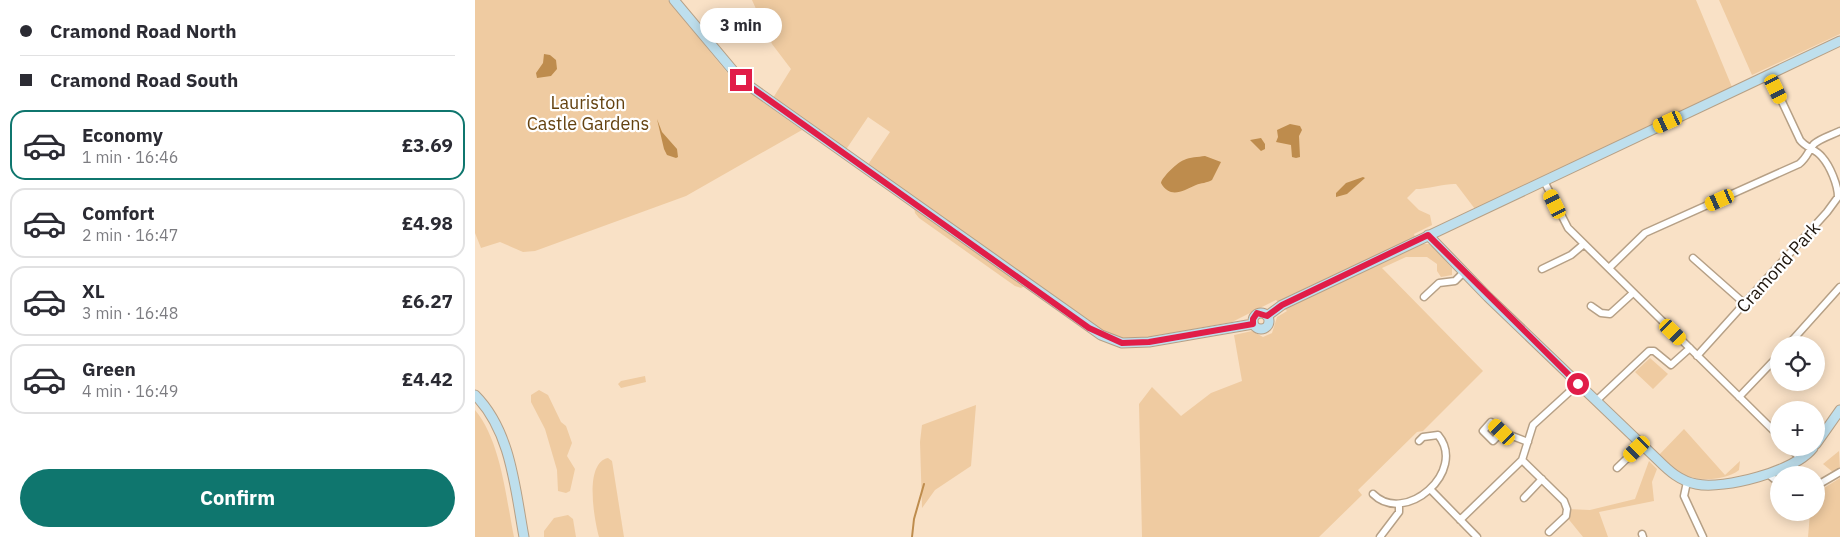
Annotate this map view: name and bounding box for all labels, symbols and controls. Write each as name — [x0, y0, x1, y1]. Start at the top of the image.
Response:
callout: 3 min — [700, 8, 782, 42]
text: 3 min — [720, 15, 762, 35]
text: Cramond Road North — [50, 19, 237, 43]
text: Cramond Road South — [50, 68, 238, 92]
route end — [730, 69, 752, 91]
car — [1762, 72, 1789, 106]
park label: Lauriston Castle Gardens — [527, 91, 649, 135]
car — [1651, 109, 1684, 135]
icon: car — [22, 123, 67, 168]
text: Economy — [82, 123, 163, 147]
text: £3.69 — [402, 133, 453, 157]
text: 1 min · 16:46 — [82, 147, 178, 167]
car — [1541, 187, 1568, 221]
car — [1703, 187, 1736, 213]
icon: car — [22, 201, 67, 246]
text: Comfort — [82, 201, 155, 225]
text: £4.98 — [402, 211, 453, 235]
street label: Cramond Park — [1731, 216, 1825, 317]
text: 2 min · 16:47 — [82, 225, 178, 245]
icon: car — [22, 279, 67, 324]
text: XL — [82, 279, 105, 303]
text: £6.27 — [402, 289, 453, 313]
text: 3 min · 16:48 — [82, 303, 178, 323]
car — [1657, 316, 1689, 348]
map controls — [1770, 336, 1825, 521]
button: locate — [1770, 336, 1825, 391]
icon: car — [22, 357, 67, 402]
text: Green — [82, 357, 136, 381]
text: £4.42 — [402, 367, 453, 391]
route start — [1567, 373, 1589, 395]
text: 4 min · 16:49 — [82, 381, 178, 401]
button: + — [1770, 401, 1825, 456]
car — [1486, 416, 1518, 448]
car — [1621, 433, 1653, 465]
button: − — [1770, 466, 1825, 521]
button: Confirm — [20, 469, 455, 527]

